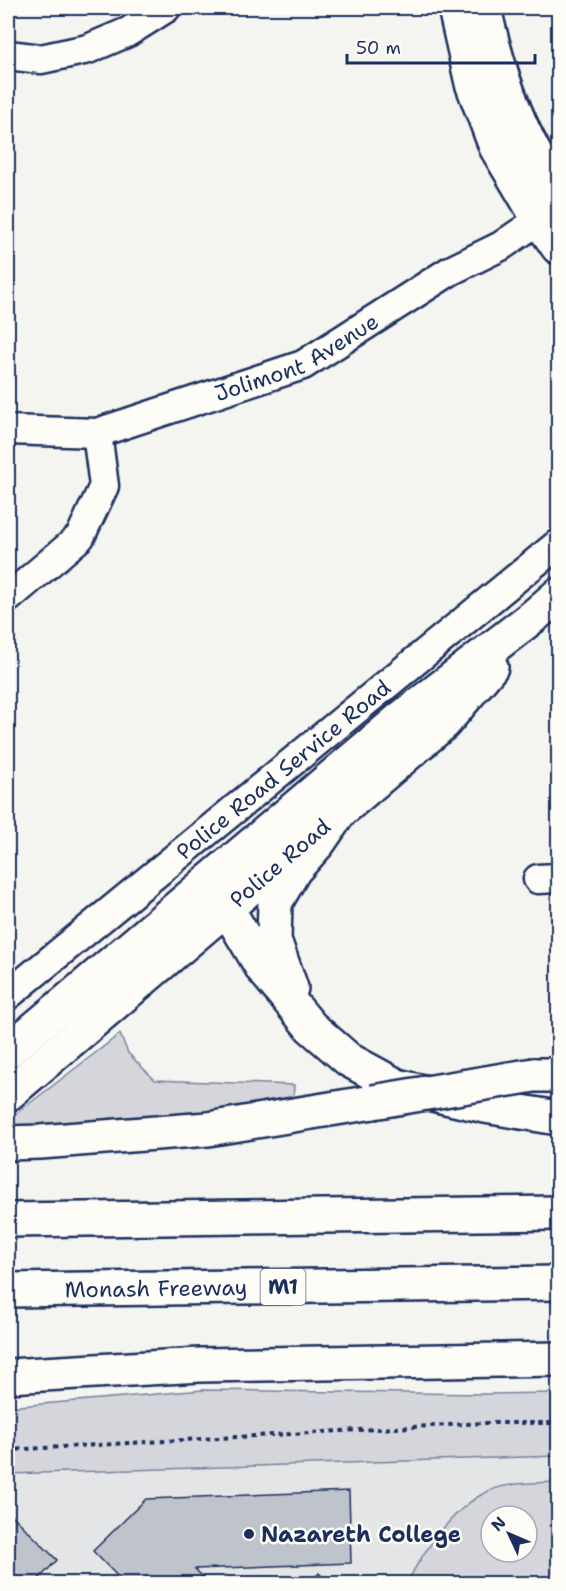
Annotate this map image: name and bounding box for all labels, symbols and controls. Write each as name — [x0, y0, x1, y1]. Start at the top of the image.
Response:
scale bar — [347, 27, 534, 65]
text: 50 m — [356, 36, 401, 60]
street label: Jolimont Avenue — [211, 306, 384, 408]
street label: Police Road Service Road — [170, 674, 396, 864]
street label: Police Road — [223, 812, 335, 912]
road number: M1 — [260, 1269, 306, 1305]
street label: Monash Freeway — [64, 1272, 248, 1304]
north arrow — [479, 1504, 539, 1564]
text: N — [487, 1512, 511, 1536]
place label: Nazareth College — [261, 1520, 461, 1549]
marker: Nazareth College — [242, 1527, 256, 1541]

